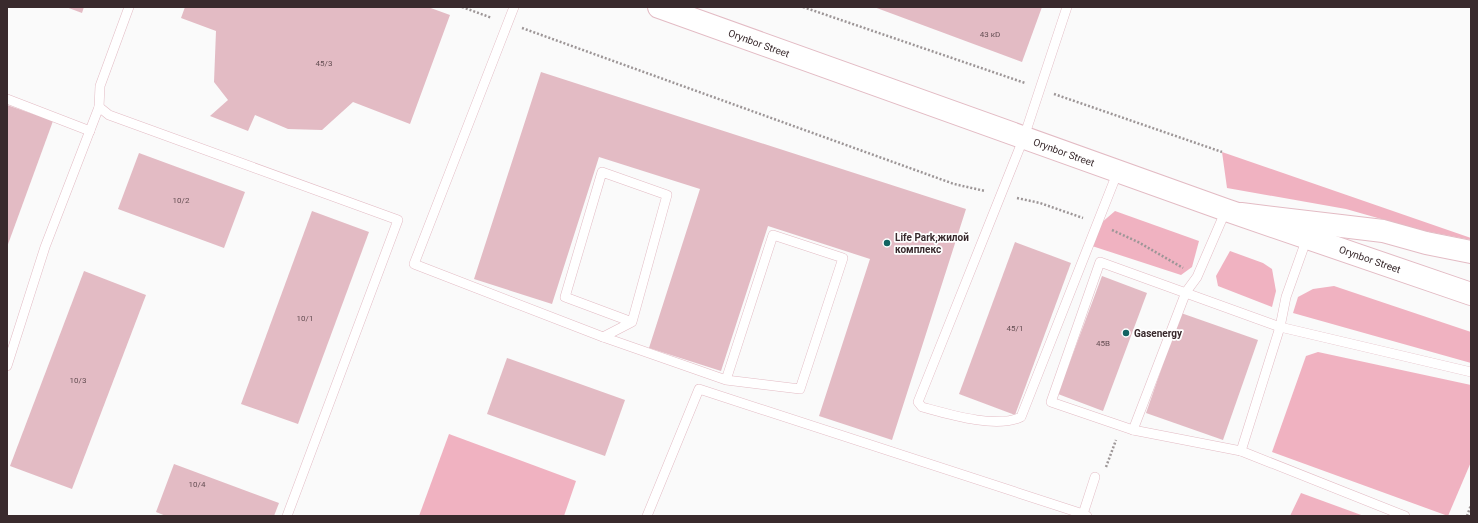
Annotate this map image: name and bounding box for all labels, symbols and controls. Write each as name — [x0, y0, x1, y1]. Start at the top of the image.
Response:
street label: Orynbor Street — [727, 27, 791, 60]
house number: 43 кD — [980, 30, 1000, 39]
house number: 45/3 — [316, 59, 332, 68]
street label: Orynbor Street — [1032, 136, 1096, 169]
house number: 10/2 — [173, 196, 190, 205]
place label: Life Park,жилой комплекс — [895, 232, 969, 255]
marker: Life Park,жилой комплекс — [882, 238, 892, 248]
street label: Orynbor Street — [1338, 244, 1402, 275]
house number: 10/1 — [297, 314, 313, 323]
house number: 45/1 — [1007, 324, 1023, 333]
marker: Gasenergy — [1121, 328, 1131, 338]
place label: Gasenergy — [1134, 328, 1183, 339]
house number: 45В — [1096, 339, 1110, 348]
house number: 10/3 — [70, 376, 86, 385]
house number: 10/4 — [189, 480, 206, 489]

